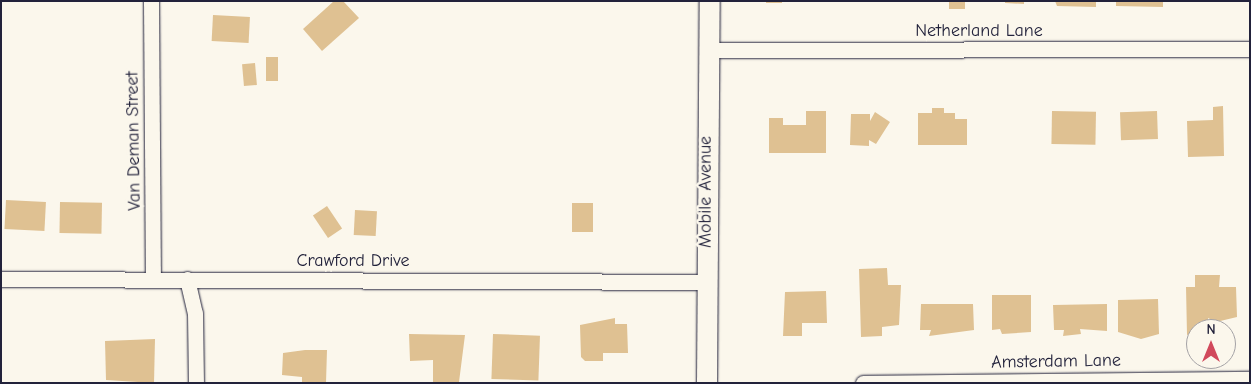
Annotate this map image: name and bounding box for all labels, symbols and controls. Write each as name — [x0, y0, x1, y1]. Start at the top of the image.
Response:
street label: Netherland Lane — [915, 20, 1043, 42]
street label: Van Deman Street — [122, 71, 146, 211]
street label: Mobile Avenue — [695, 136, 717, 248]
street label: Crawford Drive — [296, 250, 410, 272]
north arrow — [1186, 319, 1236, 369]
text: N — [1206, 321, 1216, 338]
street label: Amsterdam Lane — [991, 350, 1121, 374]

